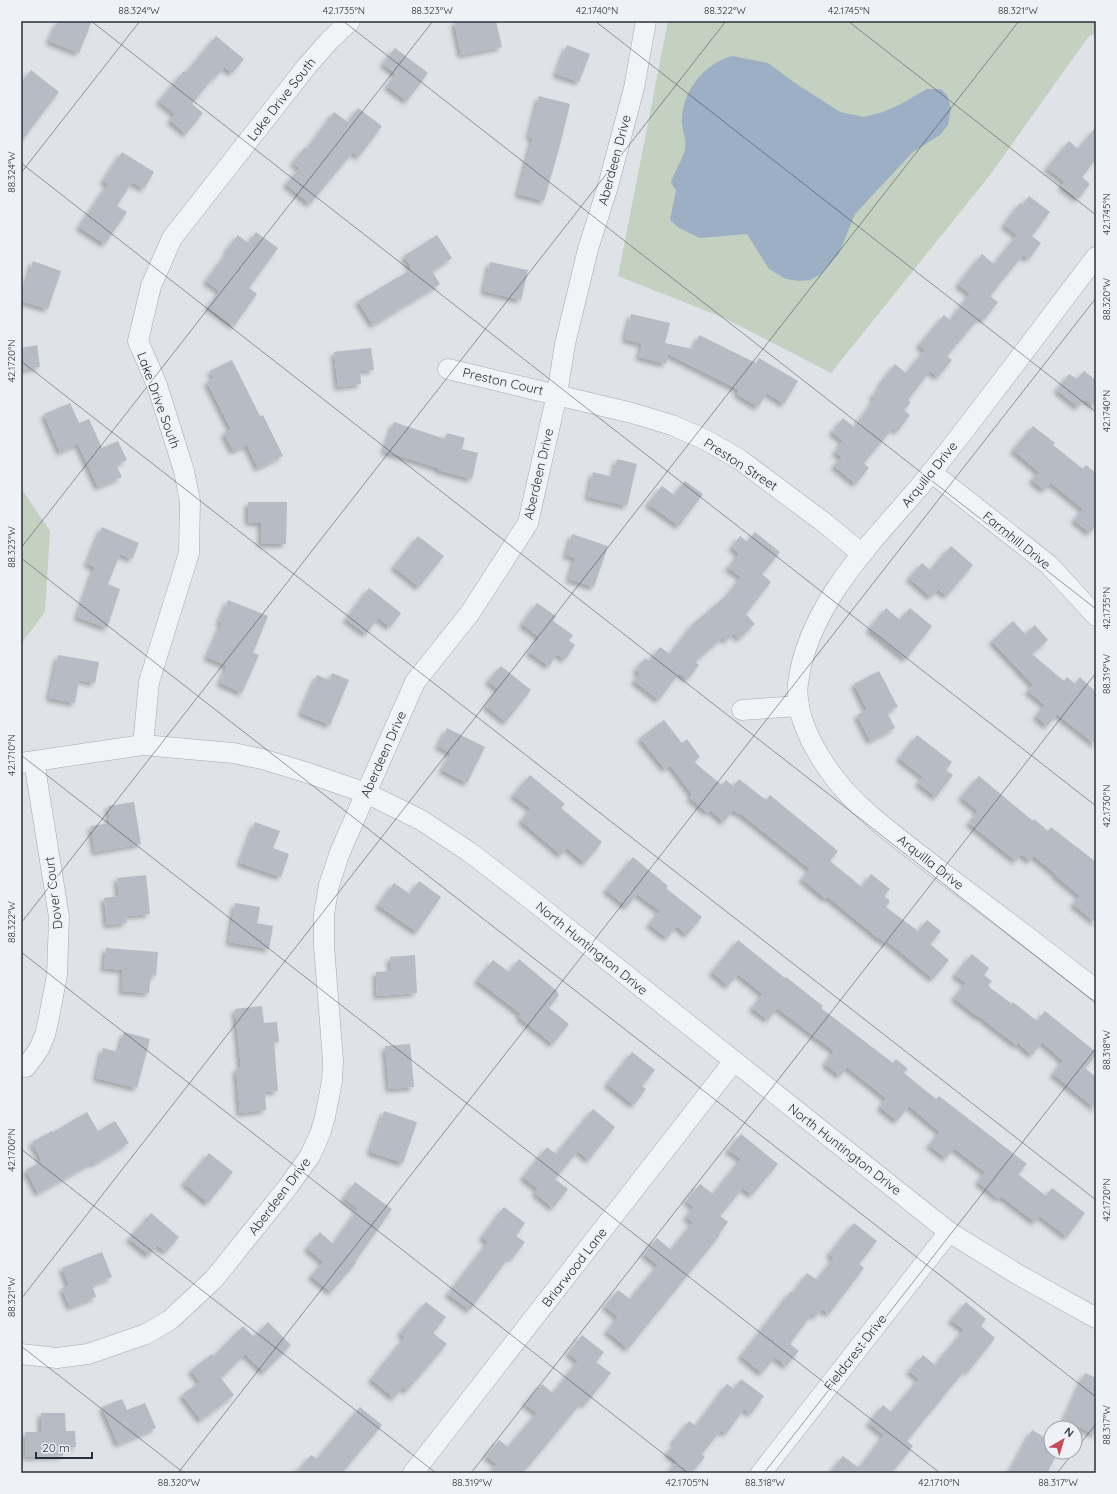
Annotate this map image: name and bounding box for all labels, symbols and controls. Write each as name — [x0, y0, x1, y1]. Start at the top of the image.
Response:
text: 88.324°W — [118, 4, 160, 17]
text: 42.1735°N — [323, 4, 365, 17]
text: 88.323°W — [411, 4, 453, 17]
text: 42.1740°N — [576, 4, 618, 17]
text: 88.322°W — [704, 4, 746, 17]
text: 42.1745°N — [828, 4, 870, 17]
text: 88.321°W — [998, 4, 1038, 17]
street label: Lake Drive South — [243, 54, 319, 144]
street label: Aberdeen Drive — [594, 113, 634, 207]
text: 88.324°W — [5, 151, 18, 193]
text: 42.1745°N — [1100, 193, 1113, 235]
text: 88.320°W — [1100, 278, 1113, 320]
text: 42.1720°N — [5, 339, 18, 383]
street label: Lake Drive South — [134, 350, 184, 450]
street label: Preston Court — [461, 364, 545, 398]
text: 42.1740°N — [1100, 390, 1113, 432]
street label: Aberdeen Drive — [520, 427, 556, 521]
street label: Preston Street — [701, 434, 781, 494]
street label: Arquilla Drive — [898, 438, 960, 510]
street label: Farmhill Drive — [980, 508, 1054, 572]
text: 88.323°W — [5, 526, 18, 568]
text: 42.1735°N — [1100, 587, 1113, 629]
text: 88.319°W — [1100, 654, 1113, 694]
street label: Aberdeen Drive — [357, 708, 409, 800]
text: 42.1710°N — [5, 734, 18, 776]
text: 42.1730°N — [1100, 785, 1113, 827]
street label: Arquilla Drive — [895, 831, 967, 893]
street label: Dover Court — [41, 856, 65, 930]
street label: North Huntington Drive — [533, 898, 651, 998]
text: 88.322°W — [5, 901, 18, 943]
text: 88.318°W — [1100, 1030, 1113, 1070]
street label: North Huntington Drive — [785, 1100, 905, 1198]
text: 42.1700°N — [5, 1128, 18, 1172]
street label: Aberdeen Drive — [245, 1154, 313, 1238]
text: 42.1720°N — [1100, 1178, 1113, 1222]
street label: Briarwood Lane — [538, 1224, 610, 1310]
text: 88.321°W — [5, 1277, 18, 1317]
street label: Fieldcrest Drive — [820, 1311, 890, 1393]
text: 88.317°W — [1100, 1405, 1113, 1445]
north arrow — [1043, 1420, 1083, 1460]
text: N — [1062, 1424, 1077, 1440]
scale bar — [36, 1434, 92, 1460]
text: 20 m — [42, 1440, 70, 1455]
text: 88.320°W — [158, 1476, 200, 1489]
text: 88.319°W — [452, 1476, 492, 1489]
text: 42.1705°N — [665, 1476, 709, 1489]
text: 88.318°W — [745, 1476, 785, 1489]
text: 42.1710°N — [918, 1476, 960, 1489]
text: 88.317°W — [1038, 1476, 1078, 1489]

